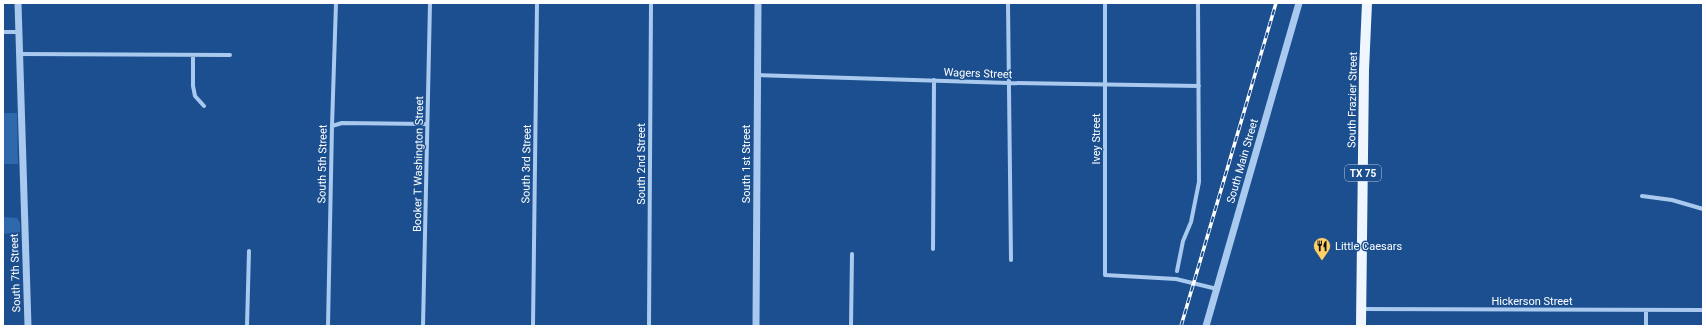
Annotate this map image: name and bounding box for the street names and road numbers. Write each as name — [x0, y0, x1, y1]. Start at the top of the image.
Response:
street label: South Frazier Street — [1345, 51, 1360, 148]
street label: Wagers Street — [943, 66, 1013, 81]
street label: Booker T Washington Street — [411, 96, 426, 232]
street label: Ivey Street — [1090, 113, 1103, 164]
street label: South Main Street — [1224, 117, 1261, 205]
street label: South 2nd Street — [635, 123, 648, 205]
street label: South 5th Street — [315, 124, 330, 204]
street label: South 3rd Street — [519, 124, 534, 204]
street label: South 1st Street — [740, 124, 753, 203]
road number: TX 75 — [1345, 165, 1381, 181]
street label: South 7th Street — [8, 233, 23, 313]
street label: Hickerson Street — [1491, 295, 1573, 308]

